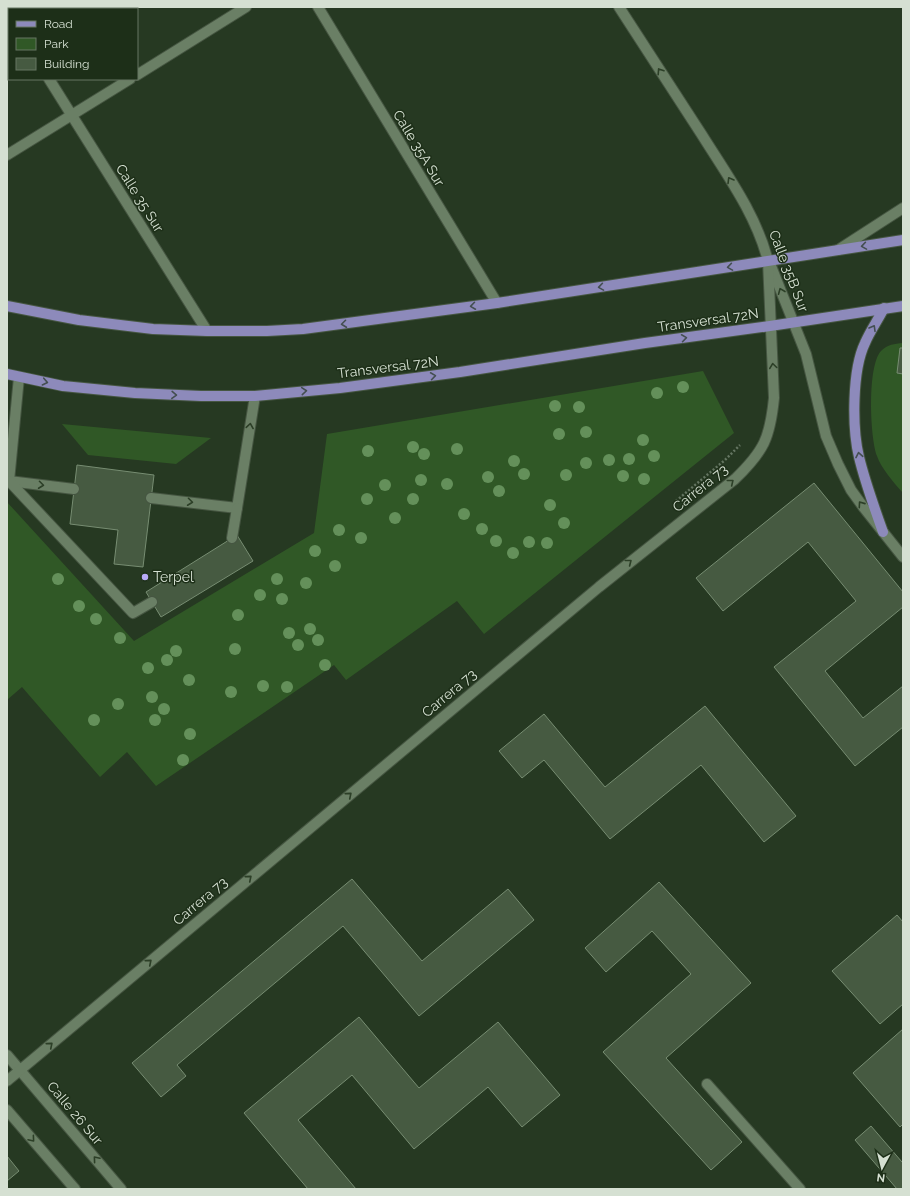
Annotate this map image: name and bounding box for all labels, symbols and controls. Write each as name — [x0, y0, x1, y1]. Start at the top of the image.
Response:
legend — [8, 8, 138, 80]
text: Road — [44, 17, 73, 31]
text: Park — [44, 37, 69, 51]
text: Building — [44, 57, 90, 71]
one-way arrow — [657, 68, 665, 75]
street label: Calle 35A Sur — [390, 107, 448, 189]
street label: Calle 35 Sur — [113, 161, 167, 235]
one-way arrow — [728, 177, 735, 184]
street label: Calle 35B Sur — [766, 228, 812, 314]
one-way arrow — [861, 241, 868, 250]
one-way arrow — [727, 262, 733, 270]
one-way arrow — [598, 282, 604, 290]
one-way arrow — [778, 288, 786, 296]
one-way arrow — [470, 301, 476, 310]
street label: Transversal 72N — [656, 305, 760, 335]
one-way arrow — [341, 319, 347, 328]
one-way arrow — [868, 325, 875, 332]
one-way arrow — [681, 334, 687, 343]
street label: Transversal 72N — [336, 353, 440, 381]
one-way arrow — [769, 363, 778, 369]
one-way arrow — [430, 371, 436, 380]
one-way arrow — [42, 378, 48, 386]
one-way arrow — [301, 387, 307, 396]
one-way arrow — [171, 390, 177, 399]
one-way arrow — [245, 423, 254, 429]
one-way arrow — [855, 452, 864, 458]
street label: Carrera 73 — [669, 461, 731, 515]
one-way arrow — [727, 479, 734, 486]
one-way arrow — [38, 480, 44, 489]
one-way arrow — [187, 497, 193, 506]
one-way arrow — [859, 502, 866, 509]
one-way arrow — [625, 560, 632, 567]
place label: Terpel — [153, 569, 194, 585]
marker: Terpel — [140, 572, 150, 582]
street label: Carrera 73 — [419, 666, 479, 720]
one-way arrow — [344, 792, 352, 799]
street label: Carrera 73 — [170, 874, 230, 928]
one-way arrow — [245, 876, 252, 883]
one-way arrow — [145, 959, 152, 966]
one-way arrow — [45, 1042, 52, 1049]
street label: Calle 26 Sur — [44, 1078, 106, 1148]
one-way arrow — [28, 1135, 35, 1142]
north arrow — [862, 1148, 902, 1188]
one-way arrow — [94, 1157, 101, 1164]
text: N — [876, 1170, 886, 1184]

